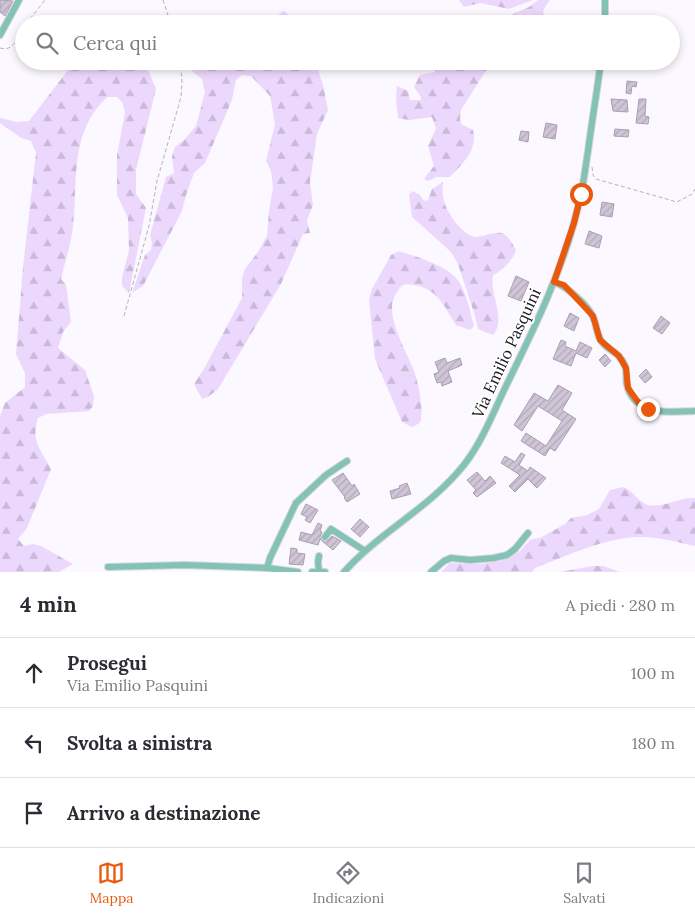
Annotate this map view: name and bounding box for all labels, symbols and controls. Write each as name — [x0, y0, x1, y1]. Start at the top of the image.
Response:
search box — [15, 15, 680, 70]
icon: search — [33, 29, 61, 57]
text: Cerca qui — [73, 31, 157, 55]
route start — [570, 183, 593, 206]
street label: Via Emilio Pasquini — [467, 285, 545, 422]
route end — [637, 398, 660, 421]
text: 4 min — [20, 591, 77, 618]
text: A piedi · 280 m — [566, 595, 675, 615]
text: Prosegui — [67, 651, 147, 675]
icon: ahead — [20, 659, 48, 687]
text: 100 m — [631, 663, 675, 683]
text: Via Emilio Pasquini — [67, 675, 208, 695]
icon: left — [20, 729, 48, 757]
text: Svolta a sinistra — [67, 731, 212, 755]
text: 180 m — [632, 733, 675, 753]
icon: arrive — [20, 799, 48, 827]
text: Arrivo a destinazione — [67, 801, 261, 825]
tab: Mappa — [89, 859, 134, 907]
tab: Indicazioni — [312, 859, 384, 907]
tab: Salvati — [563, 859, 605, 907]

